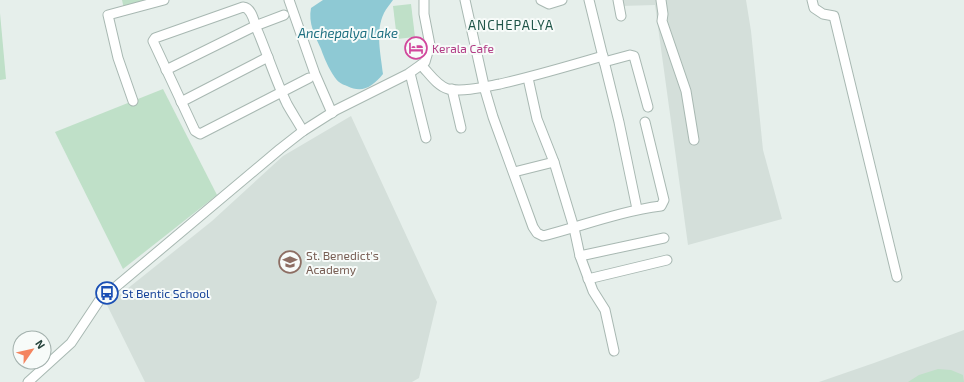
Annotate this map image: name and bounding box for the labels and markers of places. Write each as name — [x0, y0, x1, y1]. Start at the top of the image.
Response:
hotel icon: Kerala Cafe — [403, 35, 429, 61]
place label: Kerala Cafe — [432, 41, 494, 55]
place label: St. Benedict's Academy — [306, 248, 379, 276]
school or university icon: St. Benedict's Academy — [277, 249, 303, 275]
bus stop icon: St Bentic School — [94, 280, 120, 306]
place label: St Bentic School — [122, 286, 210, 300]

